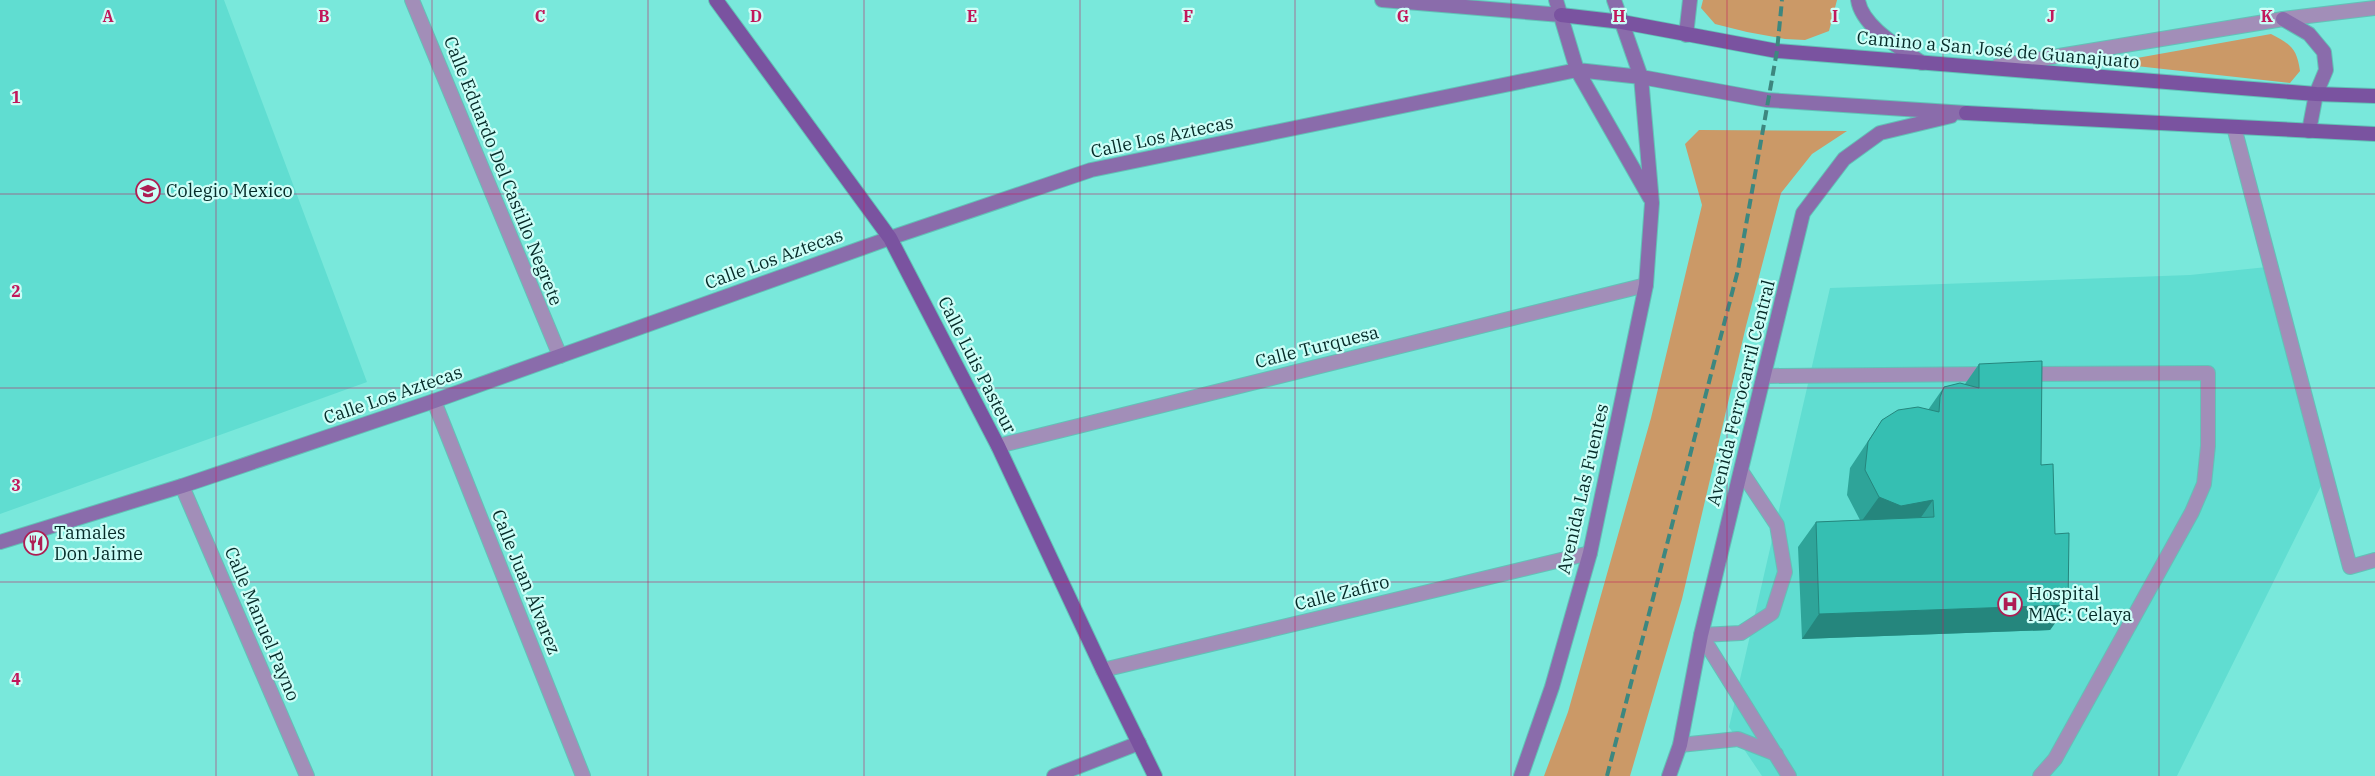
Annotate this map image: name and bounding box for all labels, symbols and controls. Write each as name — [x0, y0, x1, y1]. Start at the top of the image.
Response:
text: A — [102, 6, 114, 26]
text: B — [318, 6, 330, 26]
text: C — [535, 6, 545, 26]
text: D — [750, 6, 762, 26]
text: E — [967, 6, 977, 26]
text: F — [1183, 6, 1193, 26]
text: G — [1397, 6, 1409, 26]
text: H — [1613, 6, 1626, 26]
text: I — [1832, 6, 1838, 26]
text: J — [2047, 6, 2055, 26]
text: K — [2261, 6, 2274, 26]
street label: Camino a San José de Guanajuato — [1856, 26, 2140, 73]
street label: Calle Eduardo Del Castillo Negrete — [439, 33, 568, 309]
text: 1 — [11, 87, 21, 107]
street label: Calle Los Aztecas — [1088, 110, 1235, 163]
school or university icon: Colegio Mexico — [135, 178, 161, 204]
place label: Colegio Mexico — [166, 179, 293, 202]
street label: Calle Los Aztecas — [702, 223, 846, 294]
street label: Avenida Ferrocarril Central — [1701, 278, 1780, 508]
text: 2 — [11, 281, 21, 301]
street label: Calle Luis Pasteur — [933, 292, 1022, 437]
street label: Calle Turquesa — [1253, 320, 1381, 373]
street label: Calle Los Aztecas — [320, 360, 465, 429]
street label: Avenida Las Fuentes — [1552, 401, 1613, 576]
text: 3 — [11, 475, 21, 495]
street label: Calle Juan Álvarez — [487, 506, 566, 658]
place label: Tamales Don Jaime — [54, 521, 143, 565]
restaurant icon: Tamales Don Jaime — [23, 530, 49, 556]
street label: Calle Manuel Payno — [220, 543, 305, 704]
street label: Calle Zafiro — [1292, 570, 1392, 615]
place label: Hospital MAC: Celaya — [2028, 582, 2132, 626]
hospital icon: Hospital MAC: Celaya — [1997, 591, 2023, 617]
text: 4 — [11, 669, 21, 689]

